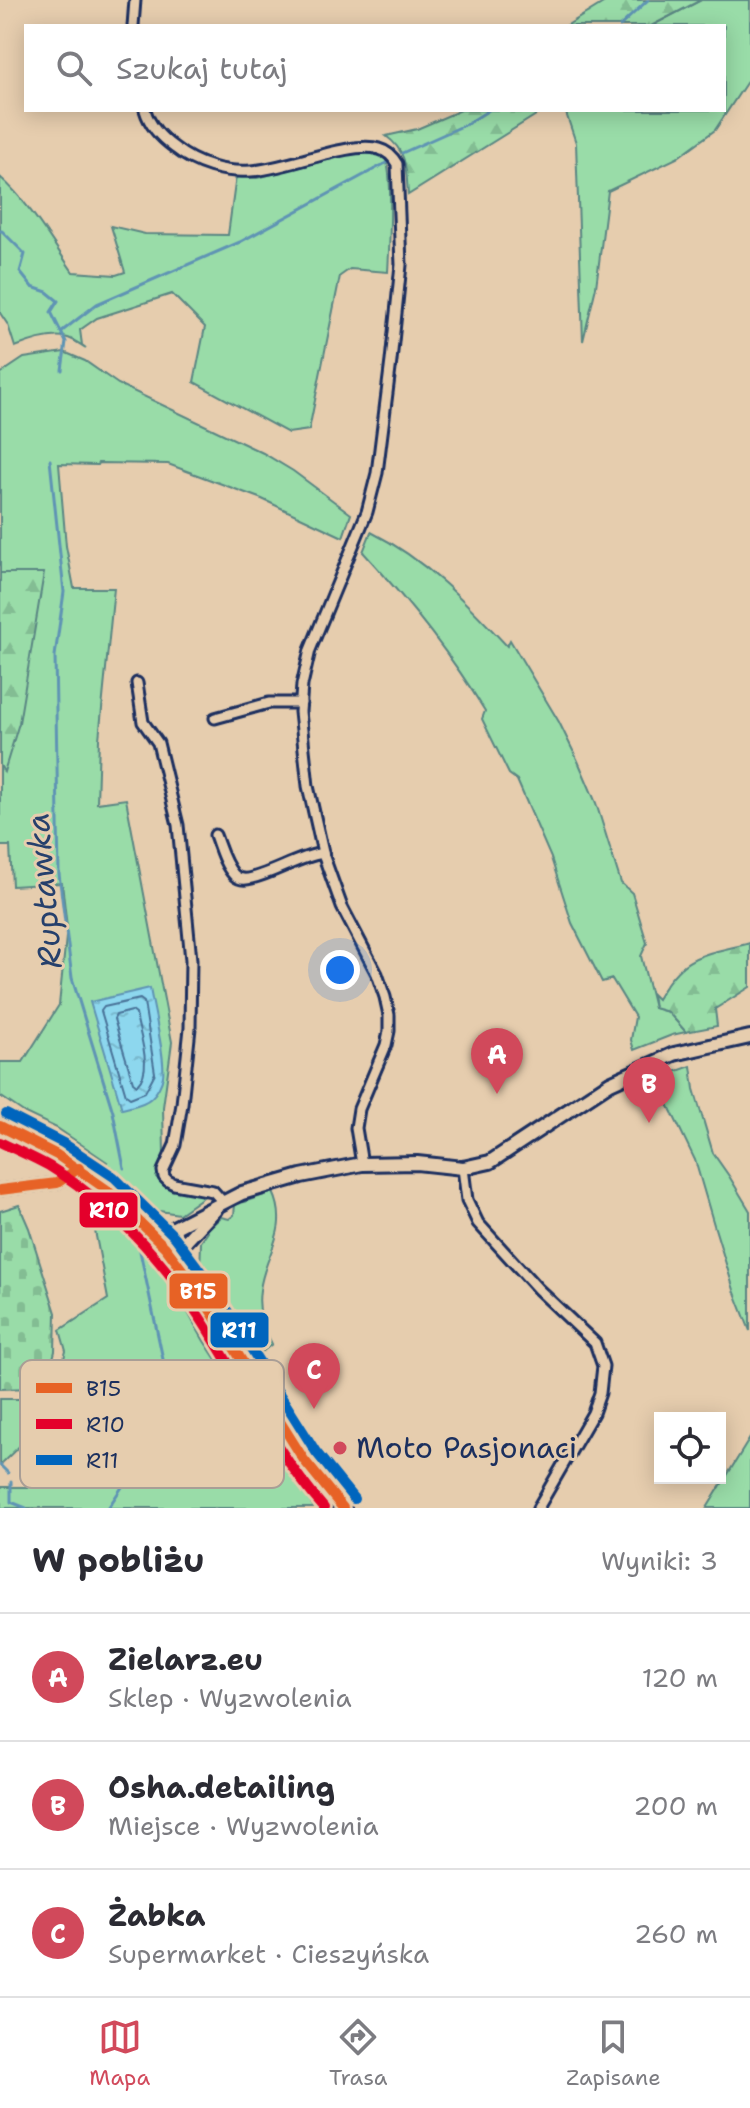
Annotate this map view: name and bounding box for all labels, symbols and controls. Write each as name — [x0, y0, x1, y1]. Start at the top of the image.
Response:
search box — [24, 24, 726, 112]
icon: search — [52, 46, 96, 90]
text: Szukaj tutaj — [116, 48, 288, 89]
water label: Ruptawka — [15, 811, 72, 971]
your location — [320, 950, 360, 990]
pin: A — [471, 1028, 523, 1094]
pin: B — [623, 1057, 675, 1123]
line badge: R10 — [78, 1191, 139, 1229]
text: R10 — [89, 1196, 129, 1225]
line badge: B15 — [168, 1272, 229, 1310]
text: B15 — [179, 1277, 217, 1306]
line badge: R11 — [209, 1311, 270, 1349]
text: R11 — [221, 1316, 257, 1345]
pin: C — [288, 1343, 340, 1409]
legend — [20, 1360, 284, 1488]
text: B15 — [86, 1374, 121, 1403]
text: R10 — [86, 1410, 125, 1439]
map controls — [654, 1412, 726, 1484]
button: locate — [654, 1412, 726, 1484]
place label: Moto Pasjonaci — [356, 1427, 577, 1468]
marker: Moto Pasjonaci — [331, 1439, 349, 1457]
text: R11 — [86, 1446, 119, 1475]
text: W pobliżu — [32, 1537, 205, 1583]
text: Wyniki: 3 — [601, 1543, 718, 1578]
text: Zielarz.eu — [108, 1639, 263, 1680]
text: A — [48, 1660, 68, 1695]
text: 120 m — [642, 1660, 718, 1695]
text: Sklep · Wyzwolenia — [108, 1680, 352, 1715]
text: Osha.detailing — [108, 1767, 335, 1808]
text: B — [50, 1788, 66, 1823]
text: 200 m — [633, 1788, 718, 1823]
text: Miejsce · Wyzwolenia — [108, 1808, 379, 1843]
text: Żabka — [108, 1895, 206, 1936]
text: C — [50, 1916, 66, 1951]
text: 260 m — [634, 1916, 718, 1951]
text: Supermarket · Cieszyńska — [108, 1936, 429, 1971]
tab: Mapa — [89, 2015, 150, 2092]
tab: Trasa — [329, 2015, 387, 2092]
tab: Zapisane — [566, 2015, 661, 2092]

